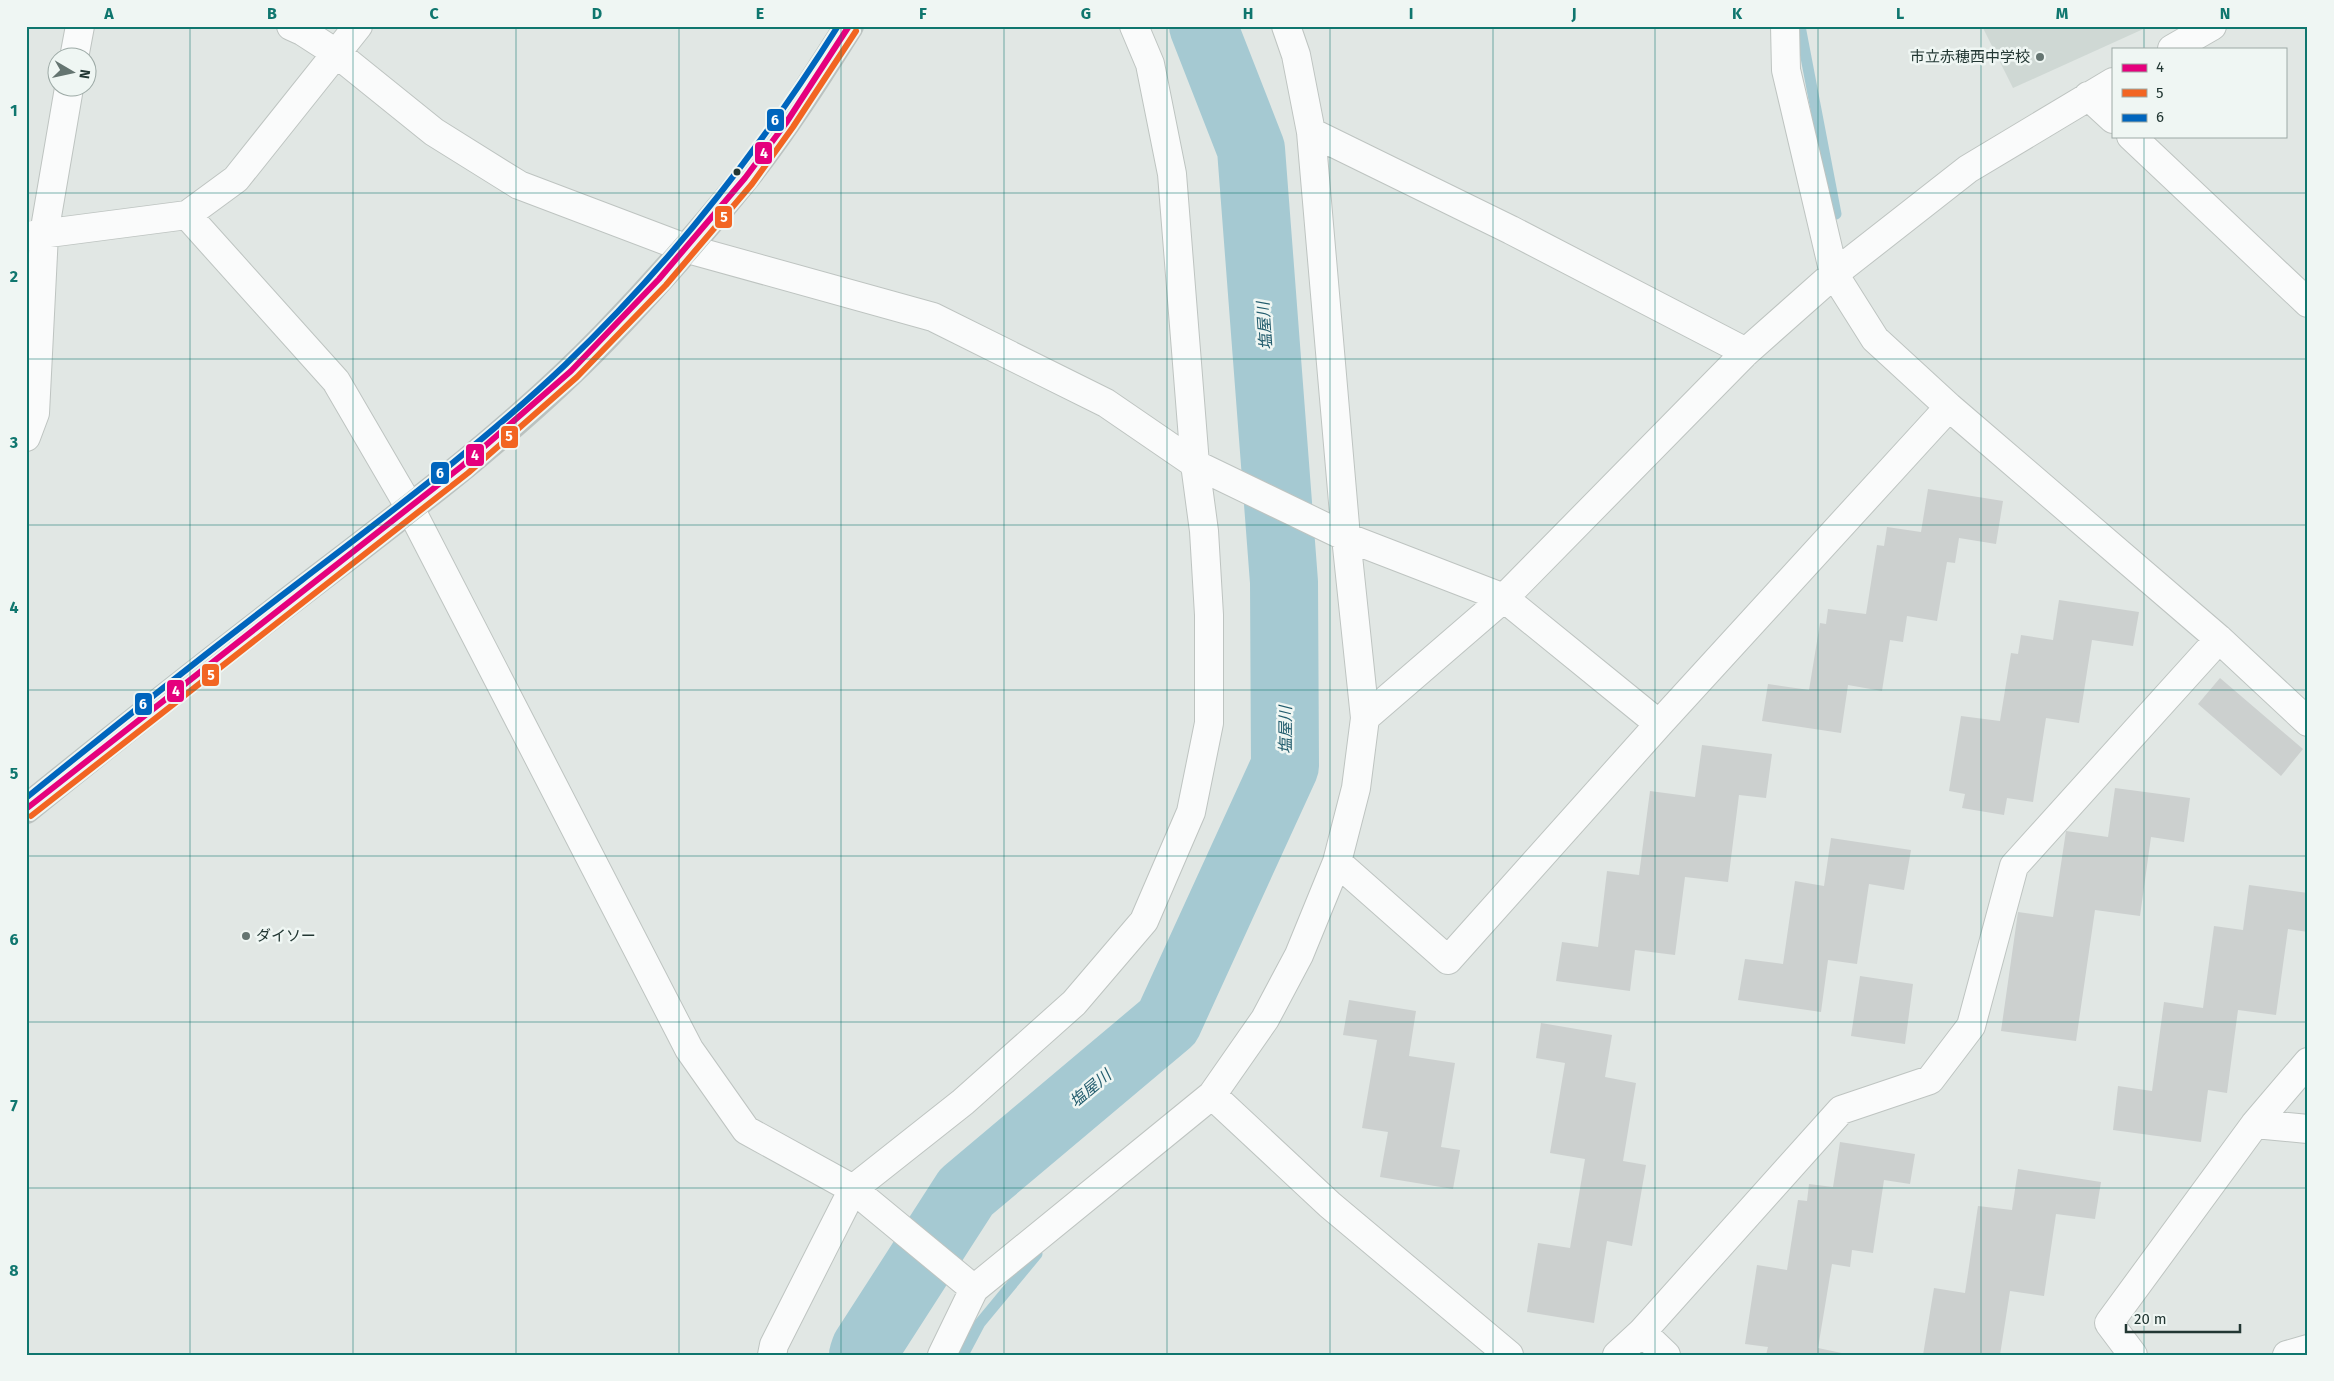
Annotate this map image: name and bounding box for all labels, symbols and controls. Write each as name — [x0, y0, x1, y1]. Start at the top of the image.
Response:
text: A — [103, 4, 114, 23]
text: B — [267, 4, 277, 23]
text: C — [429, 4, 439, 23]
text: D — [592, 4, 602, 23]
text: E — [756, 4, 764, 23]
text: F — [919, 4, 927, 23]
text: G — [1081, 4, 1091, 23]
text: H — [1243, 4, 1253, 23]
text: I — [1409, 4, 1413, 23]
text: J — [1570, 4, 1577, 23]
text: K — [1732, 4, 1743, 23]
text: L — [1896, 4, 1904, 23]
text: M — [2056, 4, 2069, 23]
text: N — [2220, 4, 2230, 23]
north arrow — [48, 48, 98, 98]
place label: 市立赤穂西中学校 — [1910, 48, 2030, 66]
legend — [2112, 48, 2286, 138]
marker: 市立赤穂西中学校 — [2034, 51, 2046, 63]
text: 4 — [2156, 58, 2164, 76]
text: N — [75, 68, 93, 80]
text: 5 — [2156, 84, 2164, 102]
text: 1 — [10, 101, 18, 120]
line badge: 6 — [766, 108, 785, 132]
text: 6 — [2156, 108, 2164, 126]
text: 6 — [771, 112, 779, 129]
line badge: 4 — [754, 141, 773, 165]
text: 4 — [760, 145, 768, 162]
unlabelled marker — [732, 167, 742, 177]
line badge: 5 — [714, 205, 733, 229]
text: 5 — [720, 209, 728, 226]
text: 2 — [10, 267, 18, 286]
water label: 塩屋川 — [1253, 299, 1276, 351]
line badge: 5 — [500, 425, 519, 449]
text: 5 — [505, 428, 513, 445]
text: 3 — [9, 433, 18, 452]
line badge: 4 — [465, 443, 485, 467]
text: 4 — [471, 447, 479, 464]
line badge: 6 — [430, 461, 450, 485]
text: 6 — [436, 465, 444, 482]
text: 4 — [9, 598, 19, 617]
line badge: 5 — [201, 663, 220, 687]
text: 5 — [207, 667, 215, 684]
line badge: 4 — [166, 679, 185, 703]
text: 4 — [172, 683, 180, 700]
line badge: 6 — [134, 692, 153, 716]
text: 6 — [139, 696, 147, 713]
water label: 塩屋川 — [1276, 704, 1295, 754]
text: 5 — [10, 764, 19, 783]
place label: ダイソー — [256, 927, 316, 945]
text: 6 — [9, 930, 19, 949]
marker: ダイソー — [240, 930, 252, 942]
water label: 塩屋川 — [1066, 1064, 1116, 1111]
text: 7 — [10, 1096, 18, 1115]
text: 8 — [9, 1261, 19, 1280]
scale bar — [2126, 1301, 2240, 1333]
text: 20 m — [2134, 1310, 2167, 1328]

